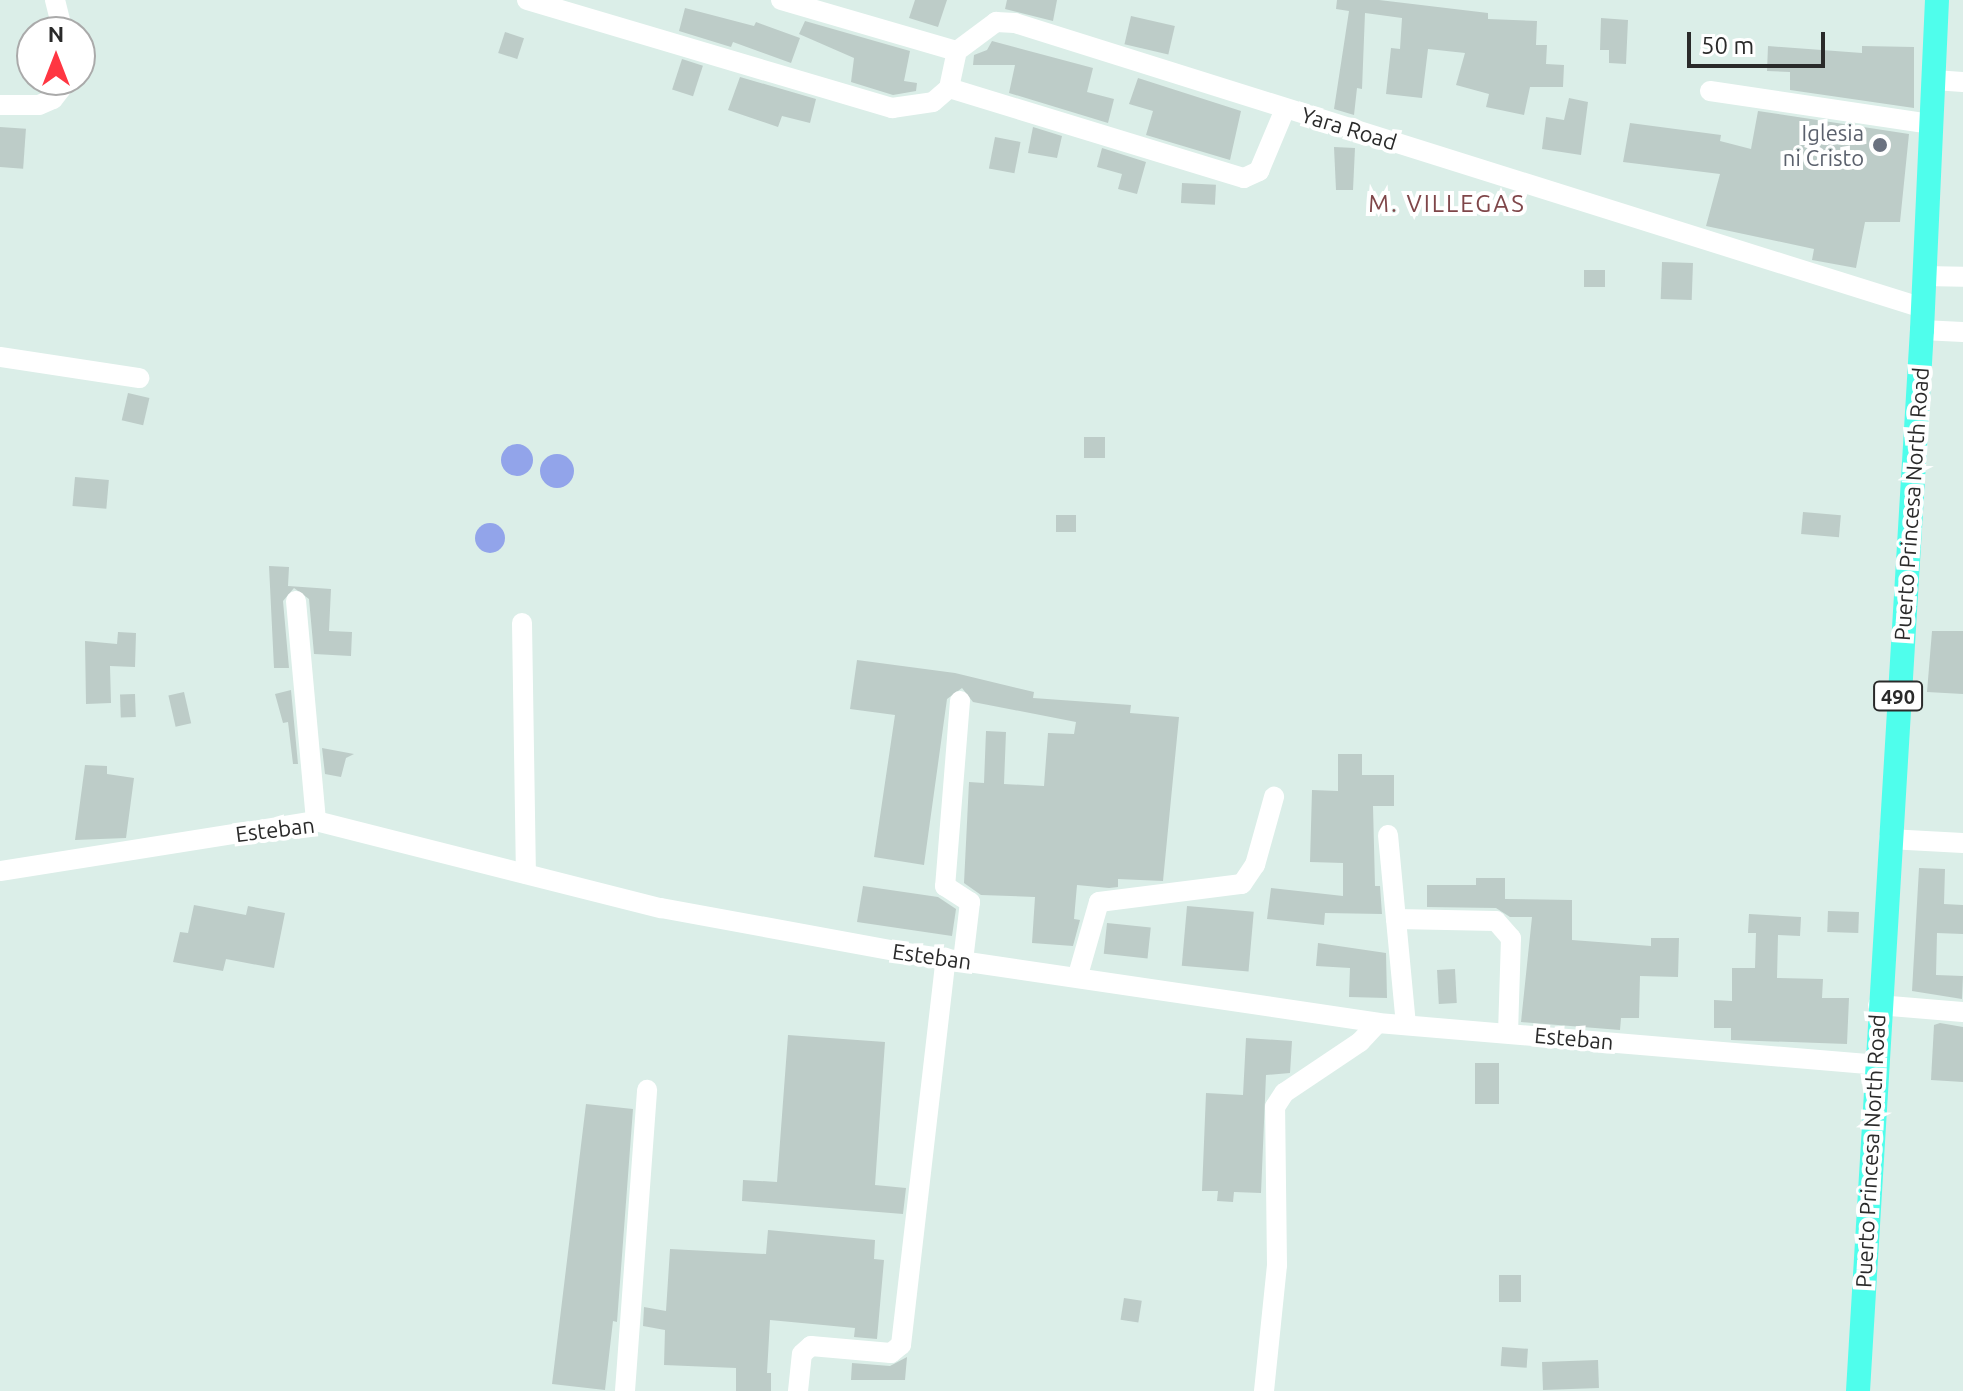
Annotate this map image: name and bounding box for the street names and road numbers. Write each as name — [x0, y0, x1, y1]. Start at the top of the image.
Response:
street label: Yara Road — [1298, 101, 1400, 155]
street label: Puerto Princesa North Road — [1888, 366, 1934, 642]
road number: 490 — [1872, 680, 1924, 712]
street label: Esteban — [234, 811, 316, 847]
street label: Esteban — [891, 937, 973, 975]
street label: Puerto Princesa North Road — [1850, 1013, 1890, 1289]
street label: Esteban — [1533, 1021, 1615, 1055]

